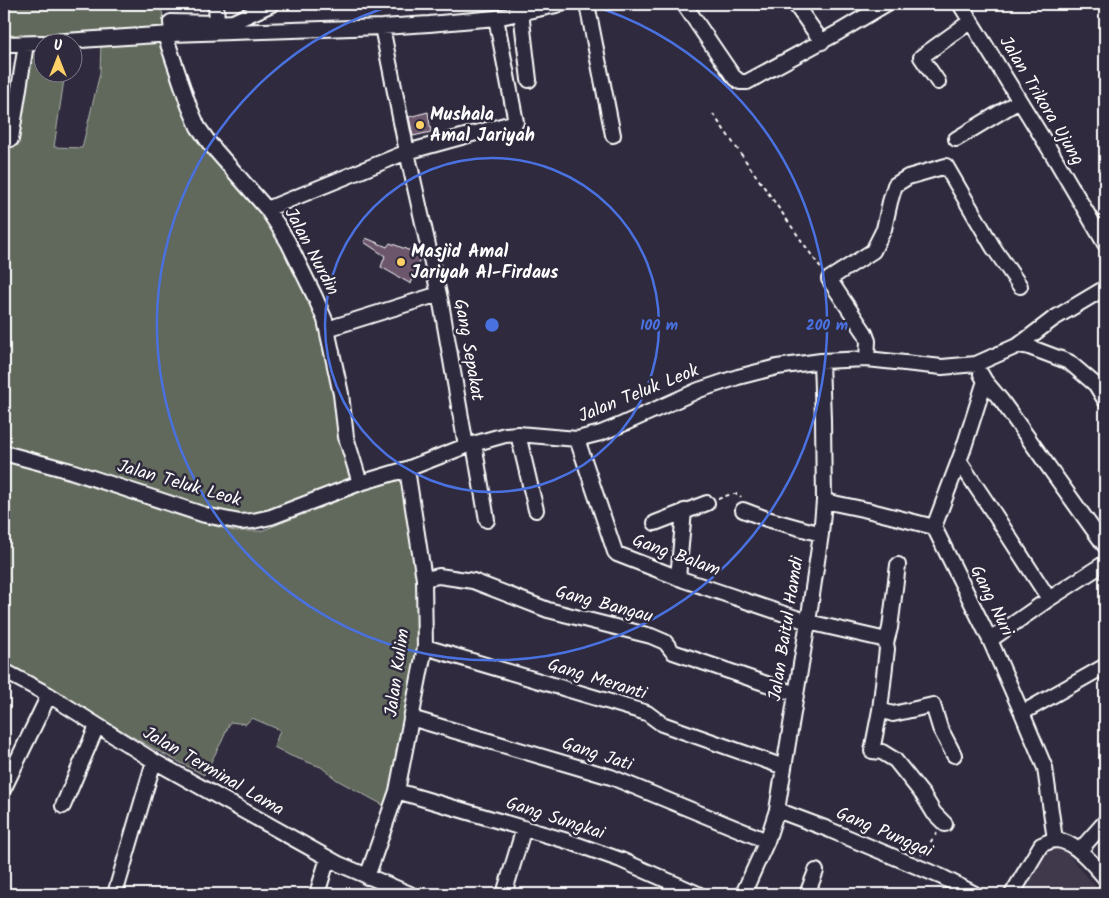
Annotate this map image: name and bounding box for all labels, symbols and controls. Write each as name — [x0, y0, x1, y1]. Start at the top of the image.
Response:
street label: Jalan Trikora Ujung — [991, 31, 1091, 171]
north arrow — [32, 32, 82, 82]
text: U — [54, 35, 63, 57]
place label: Mushala Amal Jariyah — [430, 101, 535, 151]
marker: Mushala Amal Jariyah — [414, 119, 426, 131]
street label: Jalan Nurdin — [276, 203, 346, 301]
place label: Masjid Amal Jariyah Al-Firdaus — [411, 238, 559, 288]
marker: Masjid Amal Jariyah Al-Firdaus — [395, 256, 407, 268]
street label: Gang Sepakat — [445, 297, 491, 404]
text: 100 m — [640, 314, 678, 338]
text: 200 m — [806, 314, 848, 338]
centre of rings — [483, 316, 501, 334]
street label: Jalan Teluk Leok — [574, 356, 704, 431]
street label: Jalan Teluk Leok — [114, 452, 245, 516]
street label: Gang Balam — [628, 527, 724, 585]
street label: Jalan Baitul Hamdi — [761, 554, 813, 703]
street label: Gang Nuri — [961, 561, 1021, 642]
street label: Gang Bangau — [552, 578, 656, 632]
street label: Jalan Kulim — [377, 627, 419, 719]
street label: Gang Meranti — [544, 651, 651, 709]
street label: Jalan Terminal Lama — [137, 720, 289, 824]
street label: Gang Jati — [558, 730, 637, 780]
street label: Gang Sungkai — [502, 789, 609, 849]
street label: Gang Punggai — [831, 800, 938, 867]

